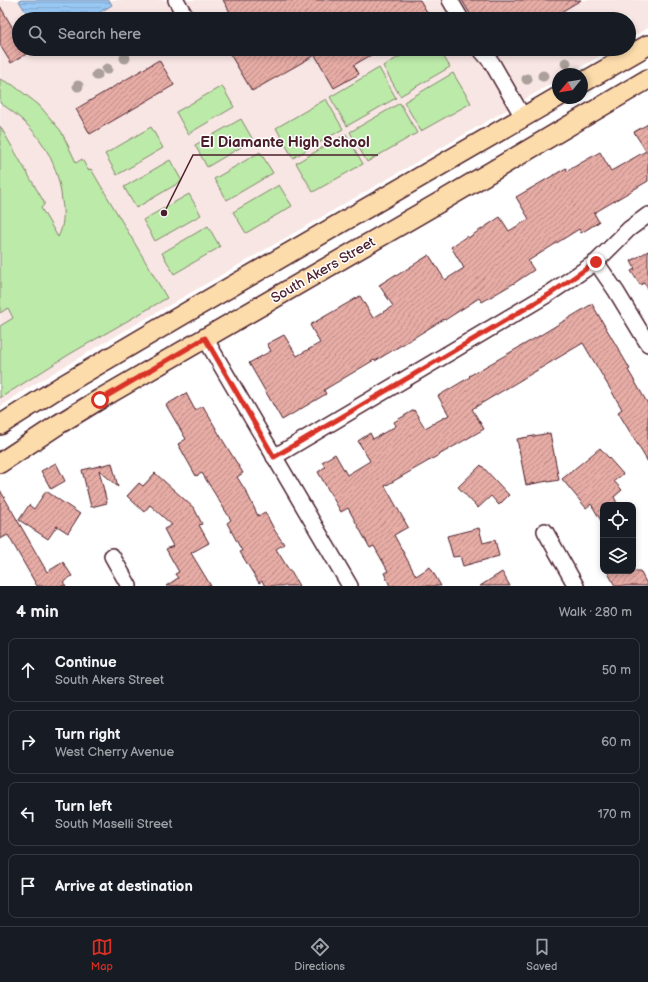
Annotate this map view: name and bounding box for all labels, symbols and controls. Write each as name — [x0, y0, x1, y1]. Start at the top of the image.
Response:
search box — [12, 12, 636, 56]
icon: search — [26, 23, 48, 45]
text: Search here — [58, 25, 141, 44]
north arrow — [552, 68, 588, 104]
callout: El Diamante High School — [193, 128, 378, 155]
text: El Diamante High School — [200, 133, 370, 152]
street label: South Akers Street — [268, 233, 379, 307]
route end — [587, 253, 605, 271]
route start — [91, 391, 109, 409]
map controls — [600, 502, 636, 574]
button: locate — [600, 502, 636, 538]
button: layers — [600, 538, 636, 574]
text: 4 min — [16, 602, 59, 622]
text: Walk · 280 m — [559, 604, 632, 620]
text: Continue — [55, 653, 117, 672]
icon: ahead — [17, 659, 39, 681]
text: 50 m — [602, 662, 631, 678]
text: South Akers Street — [55, 672, 164, 688]
text: Turn right — [55, 725, 120, 744]
icon: right — [17, 731, 39, 753]
text: 60 m — [601, 734, 631, 750]
text: West Cherry Avenue — [55, 744, 174, 760]
text: Turn left — [55, 797, 112, 816]
icon: left — [17, 803, 39, 825]
text: 170 m — [598, 806, 631, 822]
text: South Maselli Street — [55, 816, 173, 832]
icon: arrive — [17, 875, 39, 897]
text: Arrive at destination — [55, 877, 193, 896]
tab: Map — [91, 936, 113, 973]
tab: Directions — [294, 936, 345, 973]
tab: Saved — [526, 936, 557, 973]

